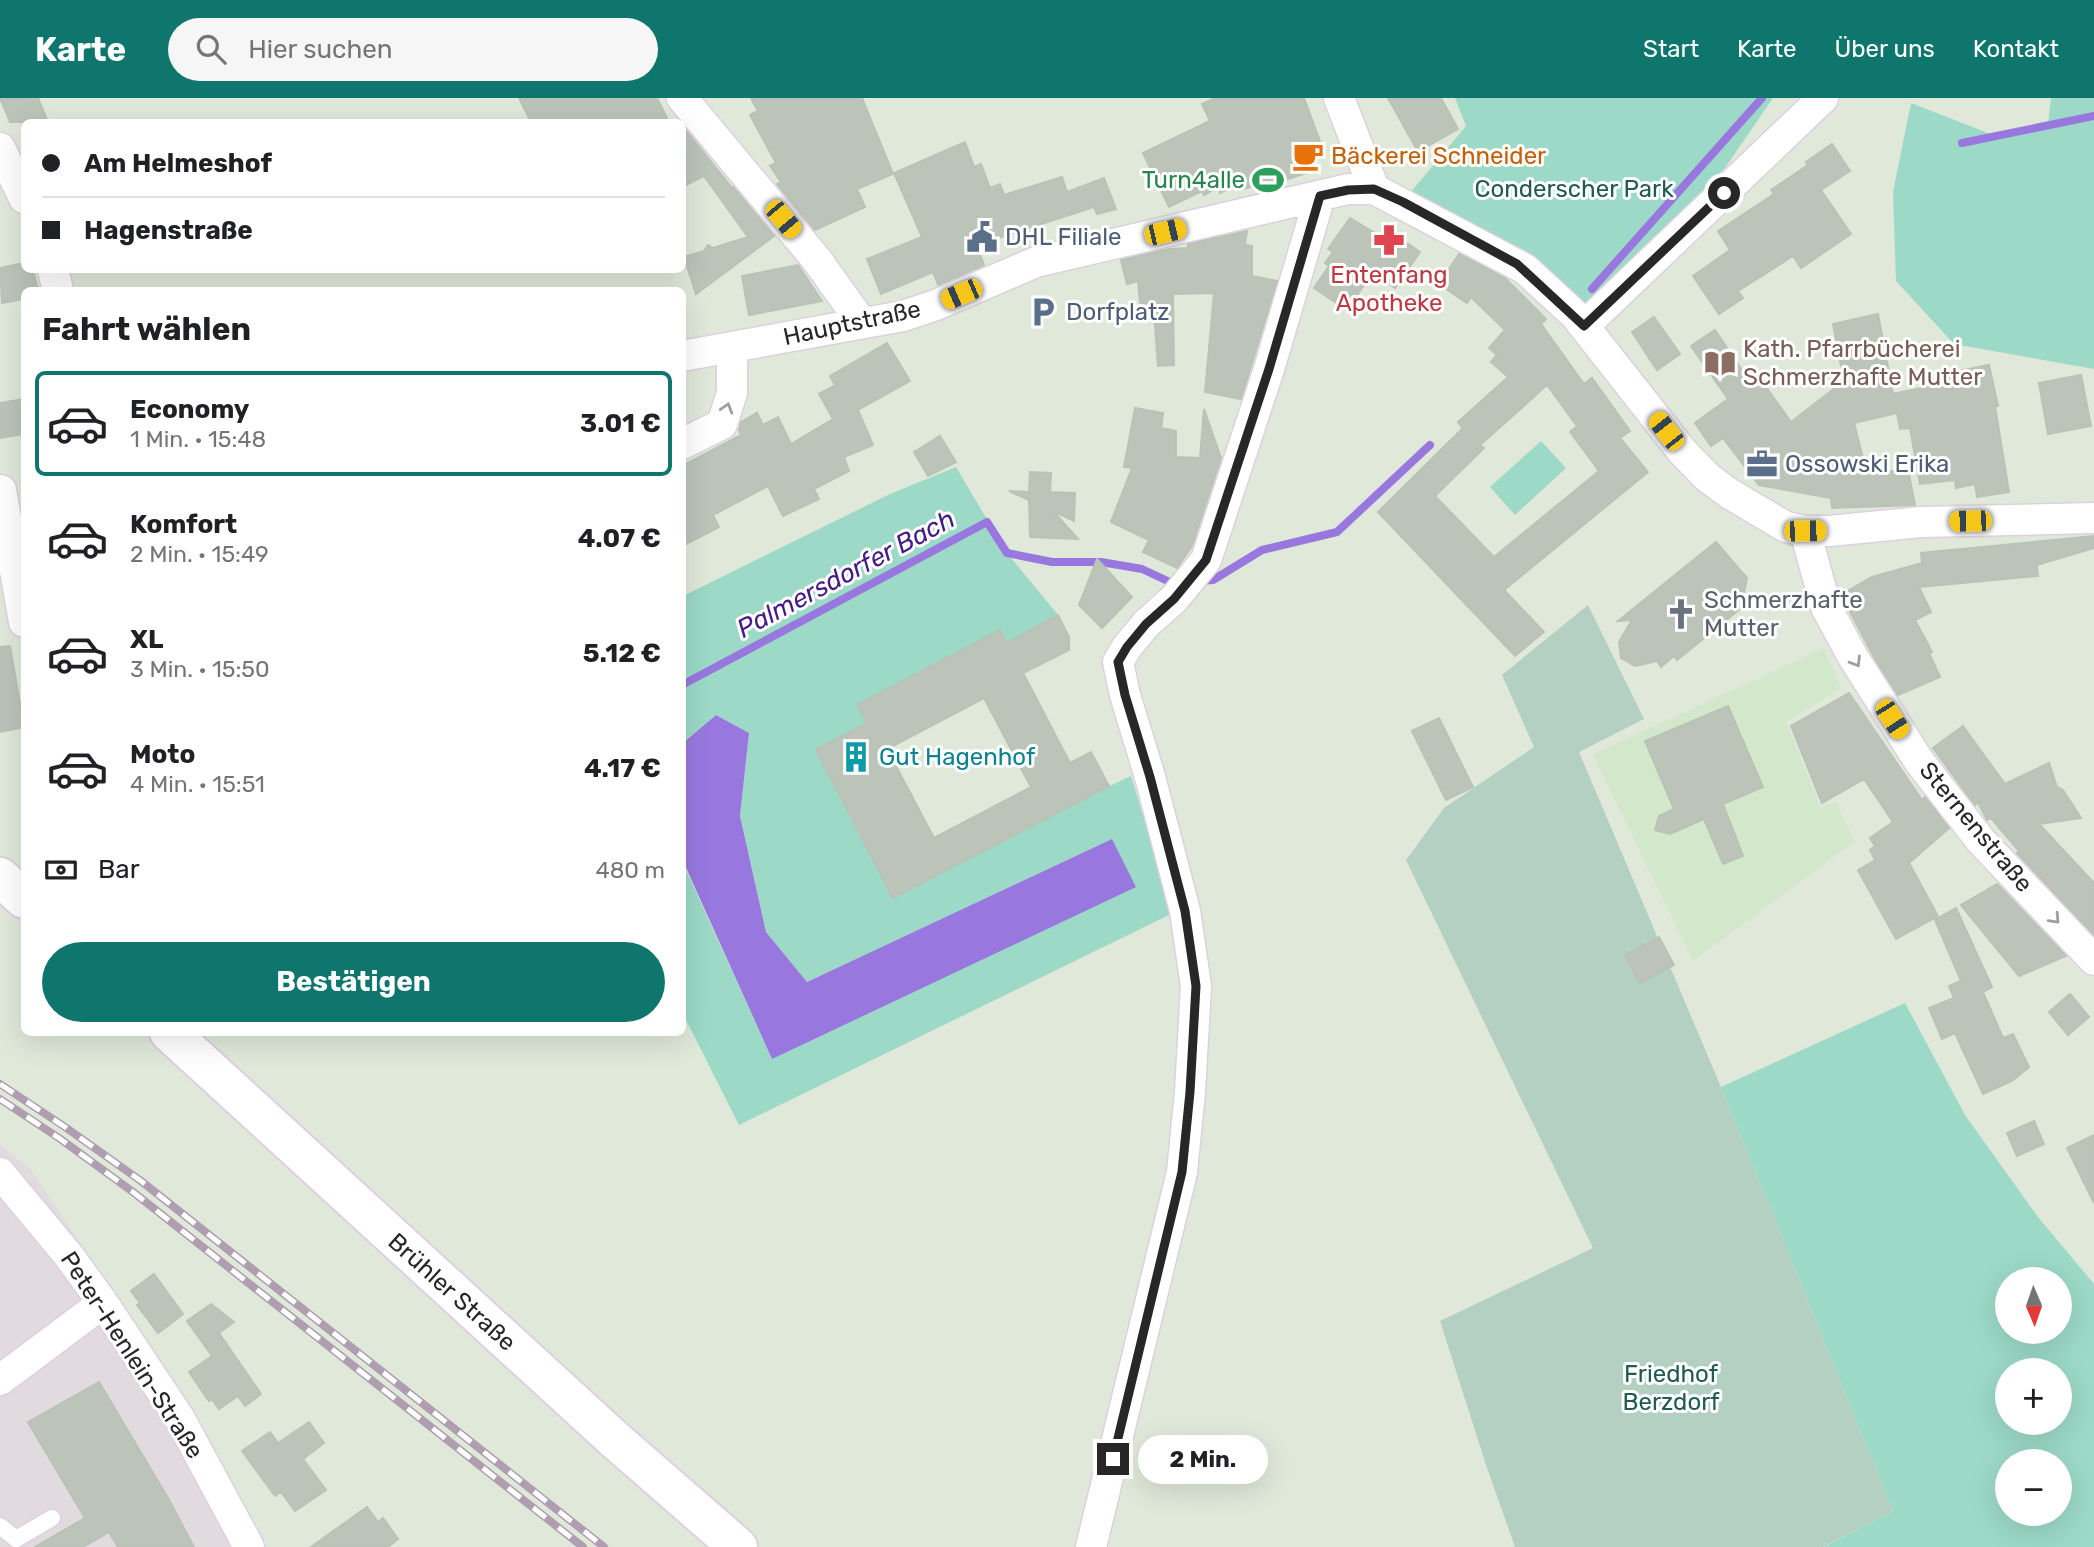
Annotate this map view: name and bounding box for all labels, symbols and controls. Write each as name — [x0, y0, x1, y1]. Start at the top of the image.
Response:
search box — [168, 18, 658, 81]
text: Karte — [35, 30, 126, 69]
icon: search — [192, 30, 230, 68]
text: Hier suchen — [248, 34, 393, 65]
text: Start — [1643, 35, 1699, 63]
text: Karte — [1737, 35, 1797, 63]
text: Über uns — [1835, 35, 1935, 63]
text: Kontakt — [1973, 35, 2059, 63]
cafe icon: Bäckerei Schneider — [1291, 139, 1325, 173]
place label: Bäckerei Schneider — [1331, 142, 1546, 170]
text: Am Helmeshof — [84, 148, 272, 179]
sports icon: Turn4alle — [1251, 163, 1285, 197]
place label: Turn4alle — [1142, 166, 1245, 194]
park label: Conderscher Park — [1474, 175, 1674, 203]
route start — [1708, 177, 1740, 209]
car — [762, 196, 805, 242]
text: Hagenstraße — [84, 215, 253, 246]
car — [1143, 217, 1188, 247]
public building icon: DHL Filiale — [965, 220, 999, 254]
place label: DHL Filiale — [1005, 223, 1121, 251]
pharmacy icon: Entenfang Apotheke — [1372, 223, 1406, 257]
place label: Entenfang Apotheke — [1330, 261, 1448, 317]
car — [938, 276, 985, 312]
street label: Hauptstraße — [781, 295, 923, 351]
parking icon: Dorfplatz — [1026, 295, 1060, 329]
place label: Dorfplatz — [1066, 298, 1170, 326]
text: Fahrt wählen — [42, 310, 251, 348]
place label: Kath. Pfarrbücherei Schmerzhafte Mutter — [1743, 335, 1982, 391]
library icon: Kath. Pfarrbücherei Schmerzhafte Mutter — [1703, 346, 1737, 380]
icon: car — [46, 392, 109, 455]
text: Economy — [130, 394, 249, 425]
one-way arrow — [719, 402, 734, 414]
text: 3.01 € — [580, 408, 661, 439]
car — [1645, 408, 1688, 454]
text: 1 Min. · 15:48 — [130, 425, 266, 453]
office icon: Ossowski Erika — [1745, 447, 1779, 481]
place label: Ossowski Erika — [1785, 450, 1949, 478]
water label: Palmersdorfer Bach — [732, 503, 960, 645]
icon: car — [46, 507, 109, 570]
text: Komfort — [130, 509, 237, 540]
car — [1949, 510, 1992, 532]
car — [1784, 520, 1827, 542]
text: 4.07 € — [578, 523, 661, 554]
text: 2 Min. · 15:49 — [130, 540, 269, 568]
place label: Schmerzhafte Mutter — [1704, 586, 1863, 642]
church icon: Schmerzhafte Mutter — [1664, 597, 1698, 631]
icon: car — [46, 622, 109, 685]
text: XL — [130, 624, 163, 655]
text: 5.12 € — [583, 638, 661, 669]
text: 3 Min. · 15:50 — [130, 655, 270, 683]
one-way arrow — [1848, 655, 1861, 668]
car — [1872, 696, 1913, 742]
icon: car — [46, 737, 109, 800]
text: Moto — [130, 739, 195, 770]
building icon: Gut Hagenhof — [839, 740, 873, 774]
place label: Gut Hagenhof — [879, 743, 1036, 771]
text: 4.17 € — [584, 753, 661, 784]
street label: Sternenstraße — [1914, 756, 2038, 898]
text: 4 Min. · 15:51 — [130, 770, 265, 798]
icon: cash — [42, 851, 80, 889]
text: Bar — [98, 854, 140, 885]
text: 480 m — [595, 856, 665, 884]
one-way arrow — [2046, 911, 2059, 924]
button: Bestätigen — [42, 942, 665, 1022]
street label: Brühler Straße — [382, 1227, 522, 1357]
street label: Peter-Henlein-Straße — [55, 1246, 209, 1464]
north arrow — [1995, 1267, 2072, 1344]
map controls — [1995, 1267, 2072, 1526]
button: + — [1995, 1358, 2072, 1435]
park label: Friedhof Berzdorf — [1622, 1360, 1720, 1416]
callout: 2 Min. — [1138, 1434, 1267, 1484]
route end — [1097, 1443, 1129, 1475]
text: 2 Min. — [1170, 1445, 1236, 1473]
button: − — [1995, 1449, 2072, 1526]

